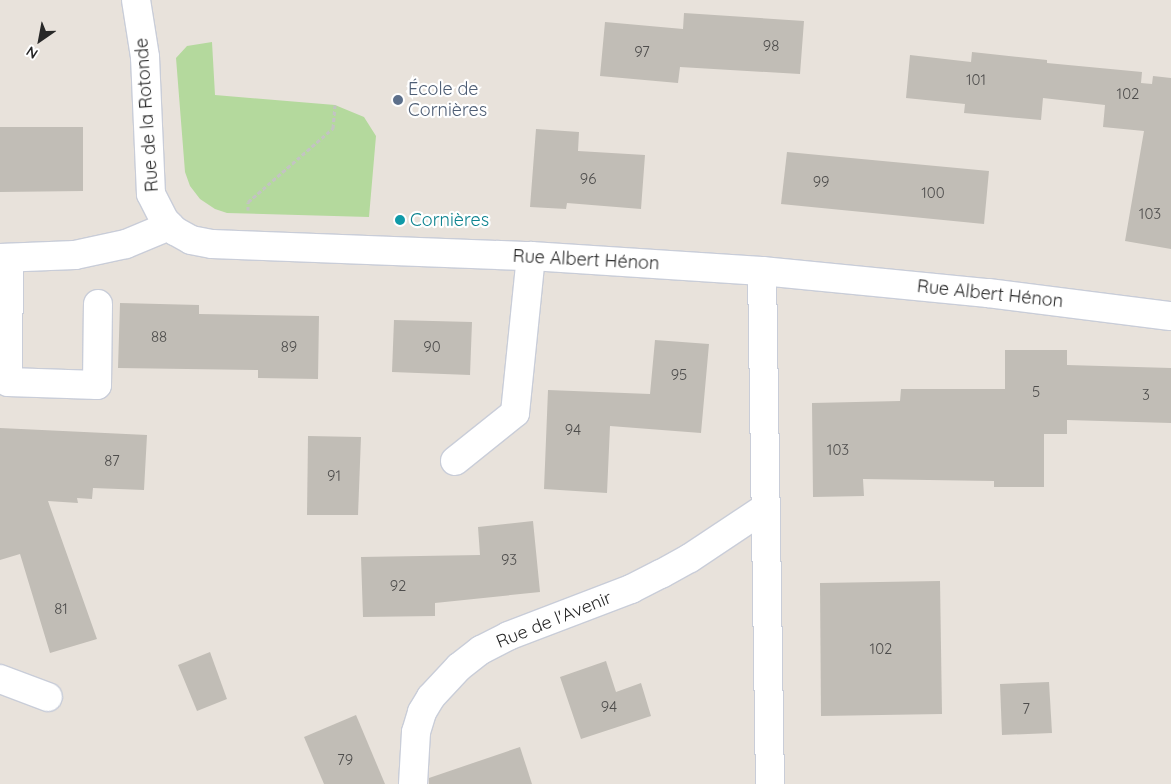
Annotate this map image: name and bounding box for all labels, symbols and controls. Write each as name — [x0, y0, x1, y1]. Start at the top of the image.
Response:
north arrow — [15, 15, 65, 65]
street label: Rue de la Rotonde — [131, 37, 163, 193]
house number: 98 — [763, 37, 779, 55]
text: N — [23, 42, 41, 63]
house number: 97 — [634, 43, 650, 61]
house number: 101 — [966, 71, 986, 89]
place label: École de Cornières — [408, 79, 487, 122]
house number: 102 — [1117, 85, 1139, 103]
marker: École de Cornières — [392, 94, 404, 106]
house number: 96 — [580, 170, 596, 188]
house number: 99 — [813, 173, 829, 191]
house number: 100 — [921, 184, 945, 202]
house number: 103 — [1139, 205, 1161, 223]
place label: Cornières — [410, 209, 489, 231]
marker: Cornières — [394, 214, 406, 226]
street label: Rue Albert Hénon — [512, 245, 660, 275]
street label: Rue Albert Hénon — [916, 276, 1064, 312]
house number: 88 — [151, 328, 167, 346]
house number: 89 — [281, 338, 297, 356]
house number: 90 — [423, 338, 441, 356]
house number: 95 — [671, 366, 687, 384]
house number: 5 — [1032, 383, 1040, 401]
house number: 3 — [1142, 386, 1150, 404]
house number: 94 — [565, 421, 581, 439]
house number: 103 — [827, 441, 849, 459]
house number: 87 — [104, 452, 120, 470]
house number: 91 — [327, 467, 341, 485]
house number: 93 — [501, 551, 517, 569]
house number: 92 — [390, 577, 406, 595]
street label: Rue de l'Avenir — [493, 587, 615, 653]
house number: 81 — [54, 600, 68, 618]
house number: 102 — [870, 640, 892, 658]
house number: 94 — [601, 698, 617, 716]
house number: 7 — [1022, 700, 1030, 718]
house number: 79 — [337, 751, 353, 769]

